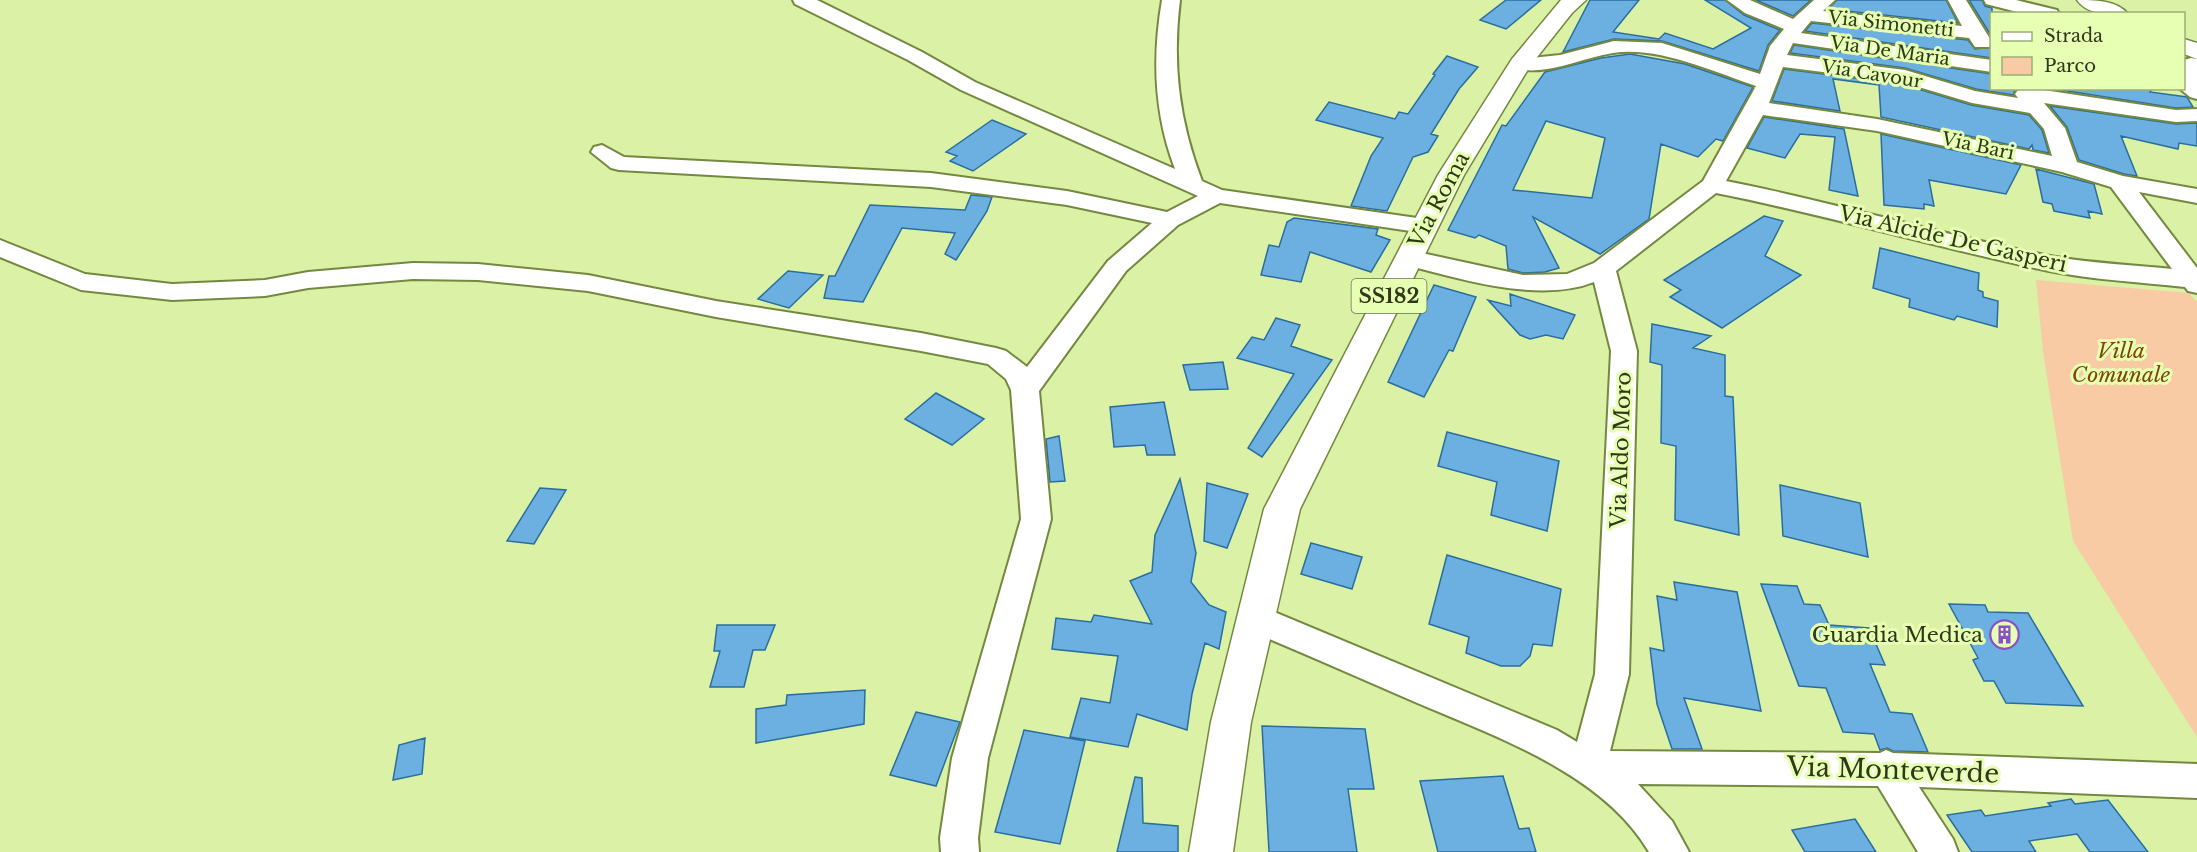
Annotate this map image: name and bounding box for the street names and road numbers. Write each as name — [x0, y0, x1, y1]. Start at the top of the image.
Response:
street label: Via Simonetti — [1826, 6, 1955, 42]
street label: Via De Maria — [1828, 32, 1951, 70]
street label: Via Cavour — [1819, 55, 1925, 93]
street label: Via Bari — [1939, 127, 2016, 164]
street label: Via Roma — [1402, 147, 1475, 253]
street label: Via Alcide De Gasperi — [1835, 200, 2070, 278]
road number: SS182 — [1352, 279, 1426, 313]
street label: Via Aldo Moro — [1605, 371, 1637, 530]
street label: Via Monteverde — [1785, 750, 2000, 790]

